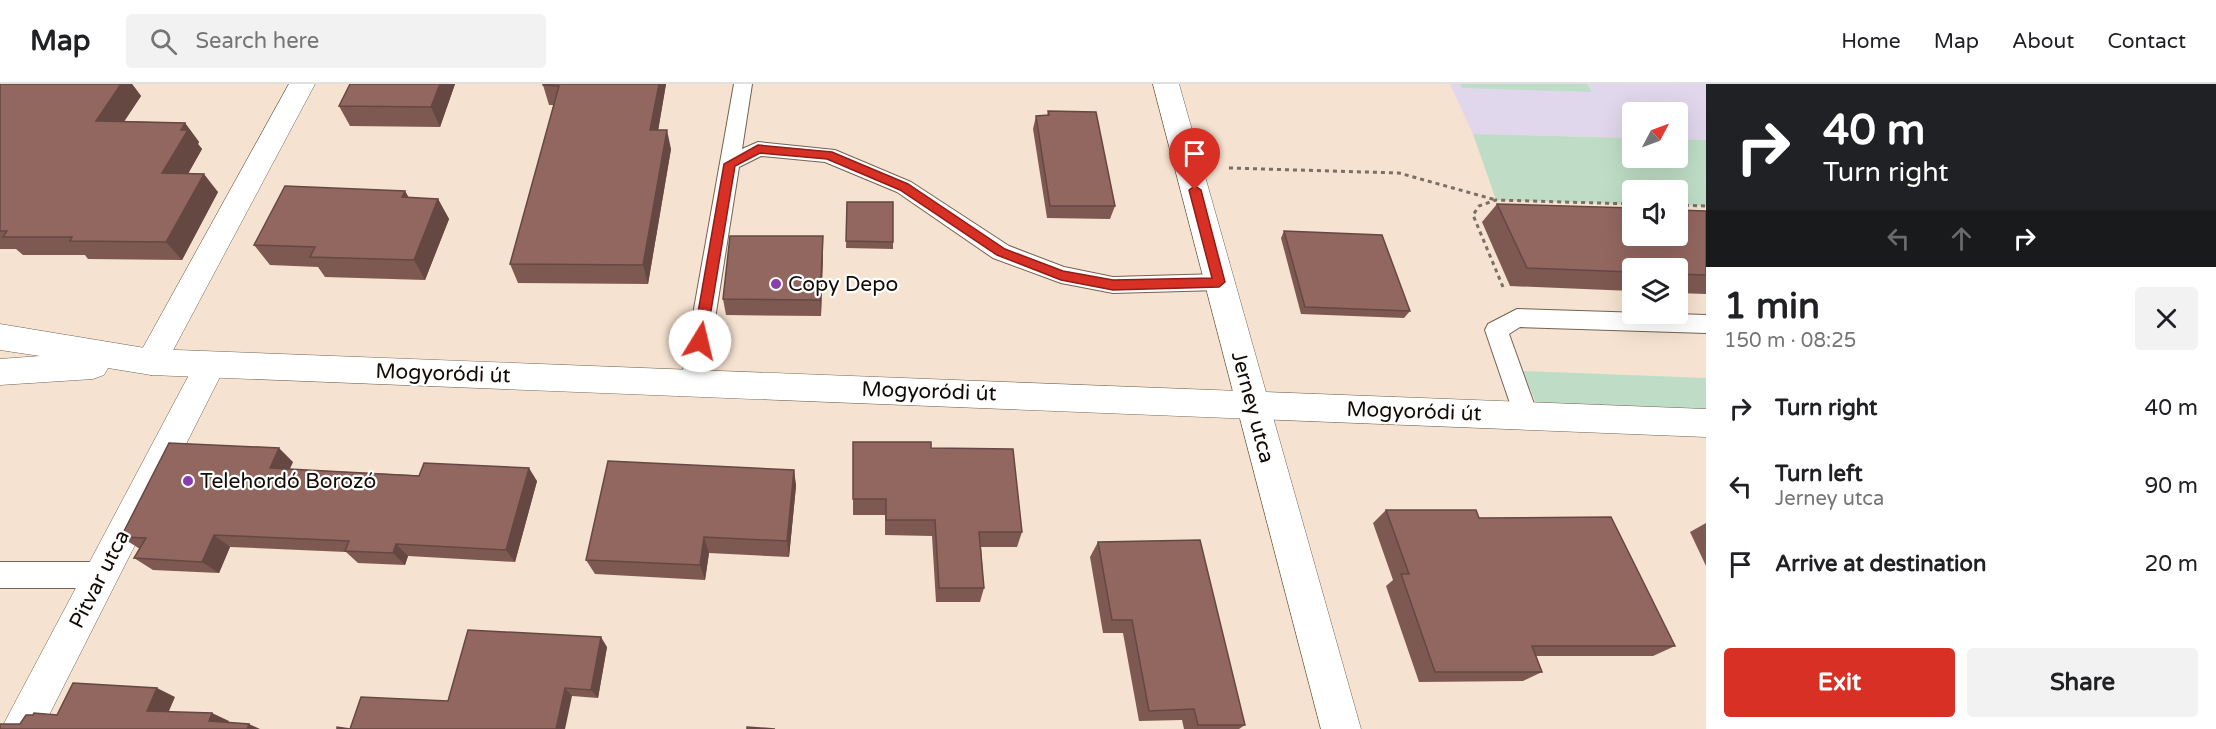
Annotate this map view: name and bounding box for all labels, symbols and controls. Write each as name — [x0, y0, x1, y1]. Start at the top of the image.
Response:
search box — [126, 14, 546, 68]
text: Map — [30, 24, 90, 58]
icon: search — [147, 25, 180, 58]
text: Search here — [195, 28, 319, 54]
text: Home — [1841, 29, 1901, 54]
text: Map — [1934, 29, 1979, 54]
text: About — [2012, 29, 2074, 54]
text: Contact — [2107, 29, 2186, 54]
north arrow — [1622, 102, 1688, 168]
map controls — [1622, 102, 1688, 324]
text: 40 m — [1823, 105, 1925, 156]
icon: right — [1724, 108, 1802, 186]
pin — [1169, 128, 1220, 190]
icon: arrive — [1178, 137, 1211, 170]
text: Turn right — [1823, 156, 1949, 189]
button: sound — [1622, 180, 1688, 246]
icon: left — [1882, 222, 1915, 255]
icon: ahead — [1945, 222, 1978, 255]
icon: right — [2008, 222, 2041, 255]
button: layers — [1622, 258, 1688, 324]
place label: Copy Depo — [788, 272, 898, 297]
marker: Copy Depo — [769, 277, 783, 291]
text: 1 min — [1724, 285, 1820, 328]
button: close — [2135, 287, 2198, 350]
position arrow — [668, 309, 732, 373]
text: 150 m · 08:25 — [1724, 329, 1856, 353]
street label: Jerney utca — [1226, 349, 1279, 466]
street label: Mogyoródi út — [375, 359, 511, 388]
street label: Mogyoródi út — [861, 377, 997, 406]
icon: right — [1724, 392, 1757, 425]
text: Turn right — [1775, 395, 1877, 421]
text: 40 m — [2144, 395, 2198, 421]
street label: Mogyoródi út — [1346, 397, 1482, 426]
text: Turn left — [1775, 461, 1863, 487]
place label: Telehordó Borozó — [200, 469, 376, 494]
icon: left — [1724, 470, 1757, 503]
text: 90 m — [2144, 473, 2198, 499]
marker: Telehordó Borozó — [181, 474, 195, 488]
text: Jerney utca — [1775, 487, 1884, 511]
street label: Pitvar utca — [64, 526, 135, 633]
icon: arrive — [1724, 548, 1757, 581]
text: Arrive at destination — [1775, 551, 1986, 577]
text: 20 m — [2144, 551, 2198, 577]
button: Exit — [1724, 648, 1955, 717]
button: Share — [1967, 648, 2198, 717]

